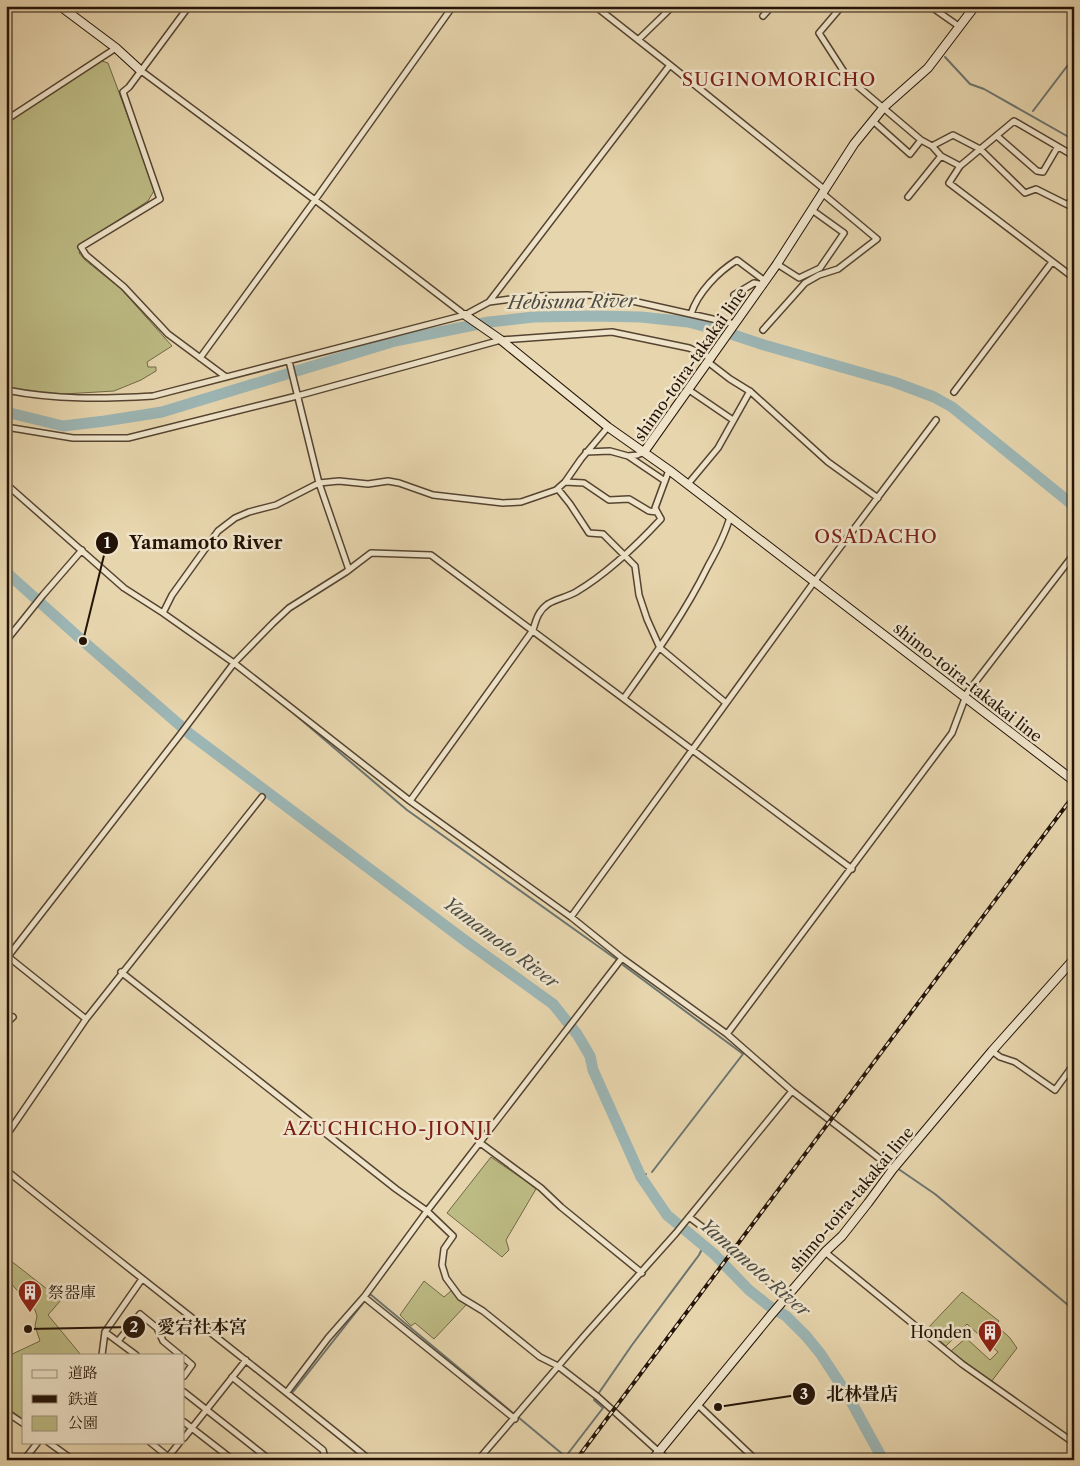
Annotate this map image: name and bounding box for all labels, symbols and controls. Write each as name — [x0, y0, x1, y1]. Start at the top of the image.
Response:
district label: SUGINOMORICHO — [682, 68, 876, 91]
street label: shimo-toira-takakai line — [629, 283, 751, 445]
water label: Hebisuna River — [505, 290, 638, 314]
district label: OSADACHO — [814, 525, 938, 548]
callout: Yamamoto River — [94, 526, 293, 559]
text: Yamamoto River — [128, 532, 283, 554]
text: 1 — [104, 533, 111, 552]
street label: shimo-toira-takakai line — [890, 618, 1046, 746]
water label: Yamamoto River — [439, 893, 564, 994]
district label: AZUCHICHO-JIONJI — [282, 1117, 493, 1140]
street label: shimo-toira-takakai line — [784, 1122, 918, 1276]
water label: Yamamoto River — [695, 1214, 816, 1323]
building icon: 祭器庫 — [17, 1279, 43, 1313]
place label: 祭器庫 — [48, 1282, 96, 1302]
callout: 愛宕社本宮 — [122, 1311, 257, 1344]
text: 愛宕社本宮 — [157, 1316, 247, 1338]
text: 2 — [130, 1317, 139, 1336]
building icon: Honden — [977, 1319, 1003, 1353]
place label: Honden — [910, 1322, 972, 1342]
legend — [22, 1354, 185, 1444]
text: 道路 — [68, 1363, 98, 1382]
callout: 北林畳店 — [791, 1377, 908, 1410]
text: 北林畳店 — [826, 1383, 898, 1405]
text: 3 — [800, 1384, 808, 1403]
text: 鉄道 — [68, 1389, 98, 1408]
text: 公園 — [68, 1413, 98, 1432]

